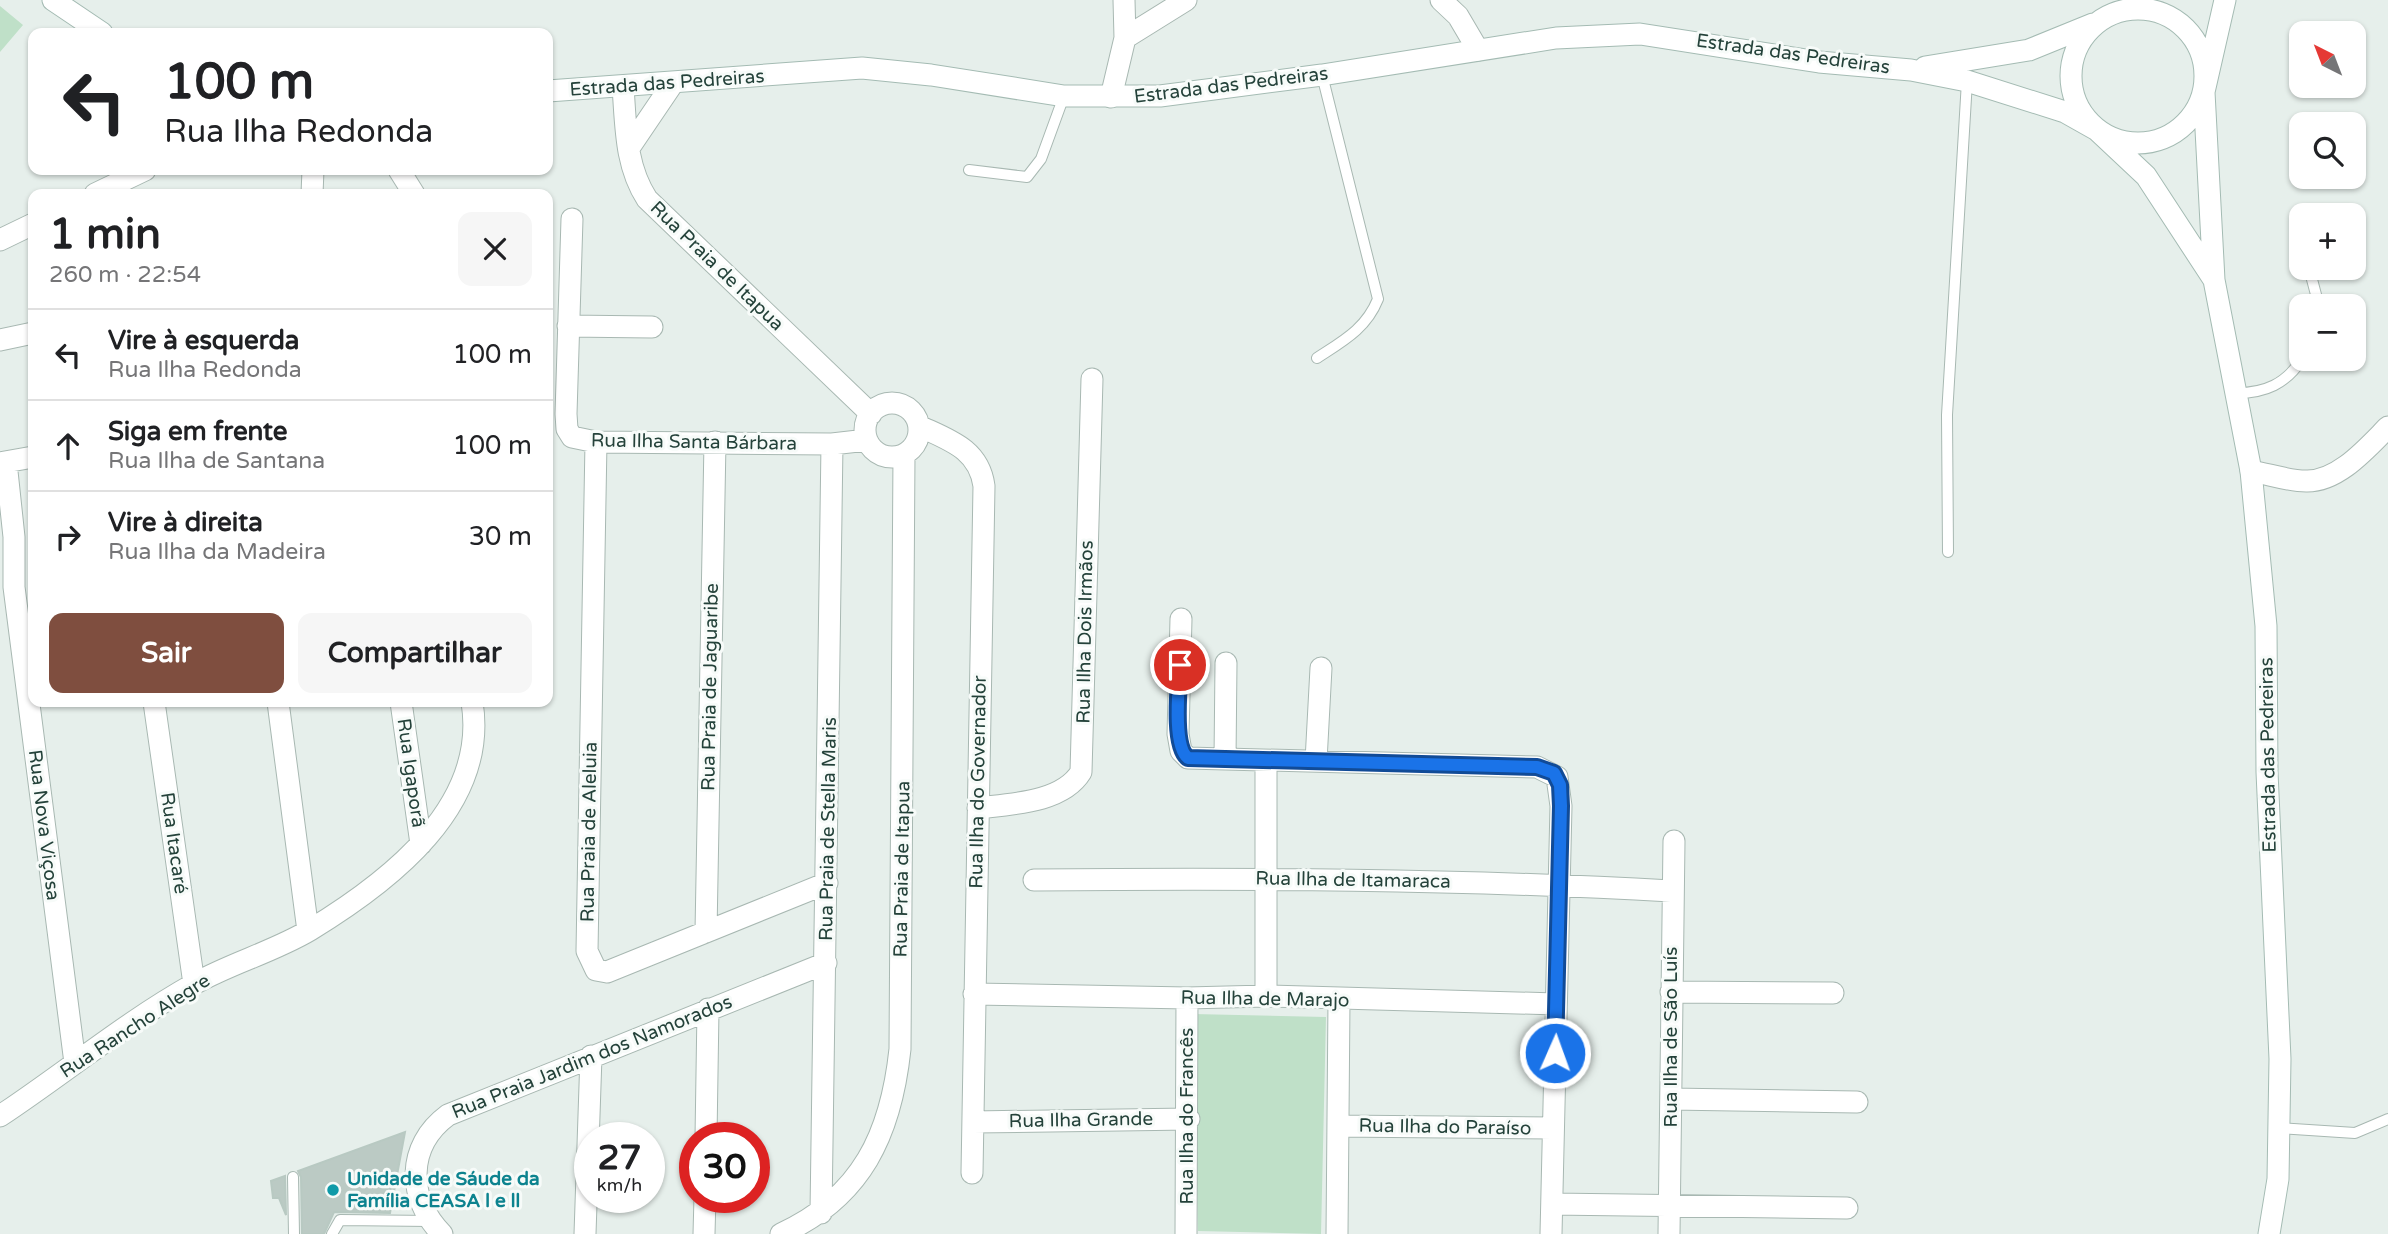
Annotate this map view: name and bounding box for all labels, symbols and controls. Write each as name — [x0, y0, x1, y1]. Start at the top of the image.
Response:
north arrow — [2289, 21, 2366, 98]
map controls — [2289, 21, 2366, 371]
street label: Estrada das Pedreiras — [1695, 30, 1891, 78]
text: 100 m — [164, 53, 314, 112]
icon: left — [49, 56, 140, 147]
street label: Estrada das Pedreiras — [1133, 62, 1329, 108]
street label: Estrada das Pedreiras — [569, 65, 765, 101]
button: search — [2289, 112, 2366, 189]
text: Rua Ilha Redonda — [164, 113, 433, 151]
street label: Rua Praia de Itapua — [646, 197, 788, 335]
button: + — [2289, 203, 2366, 280]
text: 1 min — [49, 209, 161, 260]
button: close — [458, 212, 532, 286]
text: 260 m · 22:54 — [49, 261, 201, 289]
button: − — [2289, 294, 2366, 371]
text: Vire à esquerda — [108, 325, 299, 356]
icon: left — [49, 336, 87, 374]
text: 100 m — [452, 339, 532, 370]
text: Rua Ilha Redonda — [108, 356, 302, 384]
text: Siga em frente — [108, 416, 288, 447]
icon: ahead — [49, 427, 87, 465]
street label: Rua Ilha Santa Bárbara — [591, 429, 797, 455]
text: 100 m — [452, 430, 532, 461]
text: Rua Ilha de Santana — [108, 447, 325, 475]
text: Vire à direita — [108, 507, 263, 538]
icon: right — [49, 518, 87, 556]
text: 30 m — [469, 521, 532, 552]
text: Rua Ilha da Madeira — [108, 538, 326, 566]
street label: Rua Ilha Dois Irmãos — [1072, 540, 1098, 724]
street label: Rua Praia de Jaguaribe — [697, 583, 723, 791]
button: Sair — [49, 613, 284, 693]
button: Compartilhar — [298, 613, 532, 693]
pin — [1150, 635, 1210, 695]
icon: arrive — [1161, 646, 1199, 684]
street label: Estrada das Pedreiras — [2255, 657, 2281, 853]
street label: Rua Ilha do Governador — [965, 675, 991, 889]
street label: Rua Igaporã — [392, 717, 430, 829]
street label: Rua Praia de Stella Maris — [815, 717, 841, 941]
street label: Rua Praia de Aleluia — [576, 742, 602, 922]
street label: Rua Nova Viçosa — [24, 748, 64, 902]
street label: Rua Praia de Itapua — [889, 780, 915, 958]
street label: Rua Itacaré — [156, 791, 192, 895]
street label: Rua Ilha de Itamaraca — [1255, 867, 1451, 893]
street label: Rua Ilha de São Luís — [1660, 947, 1682, 1127]
street label: Rua Rancho Alegre — [56, 969, 214, 1083]
street label: Rua Ilha de Marajo — [1180, 987, 1350, 1011]
street label: Rua Praia Jardim dos Namorados — [449, 991, 735, 1123]
position arrow — [1518, 1016, 1592, 1090]
street label: Rua Ilha do Francês — [1176, 1028, 1198, 1204]
street label: Rua Ilha Grande — [1009, 1108, 1153, 1132]
street label: Rua Ilha do Paraíso — [1358, 1114, 1532, 1140]
speed limit sign: 30 — [679, 1122, 770, 1213]
text: 27 — [598, 1137, 641, 1179]
place label: Unidade de Sáude da Família CEASA l e ll — [347, 1168, 540, 1212]
text: km/h — [597, 1174, 642, 1196]
marker: Unidade de Sáude da Família CEASA l e ll — [325, 1182, 341, 1198]

